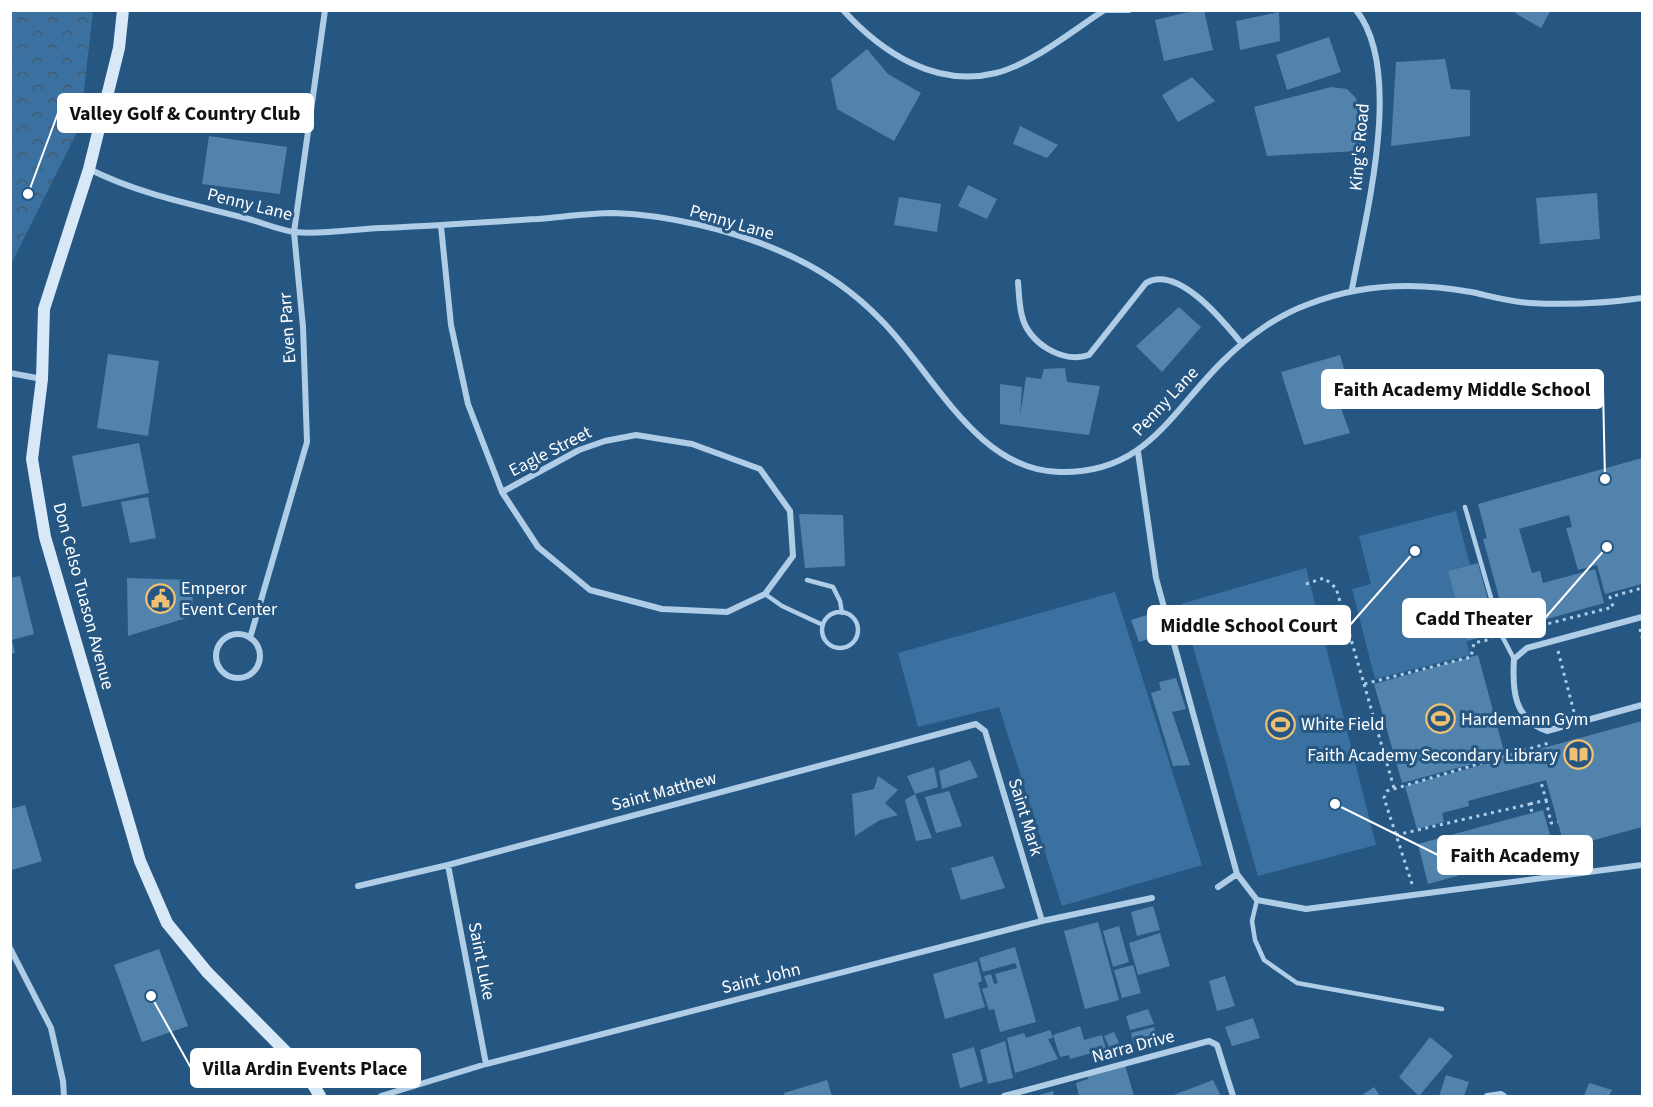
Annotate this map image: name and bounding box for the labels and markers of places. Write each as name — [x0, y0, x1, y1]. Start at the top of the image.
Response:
callout: Valley Golf & Country Club — [58, 94, 313, 132]
callout: Faith Academy Middle School — [1322, 370, 1603, 408]
place label: Emperor Event Center — [181, 576, 278, 622]
public building icon: Emperor Event Center — [144, 582, 176, 614]
callout: Cadd Theater — [1403, 599, 1545, 637]
callout: Middle School Court — [1148, 606, 1350, 644]
sports icon: Hardemann Gym — [1424, 703, 1456, 735]
place label: Hardemann Gym — [1461, 707, 1589, 732]
sports icon: White Field — [1264, 708, 1296, 740]
place label: White Field — [1301, 712, 1385, 737]
library icon: Faith Academy Secondary Library — [1563, 739, 1595, 771]
place label: Faith Academy Secondary Library — [1307, 743, 1559, 768]
callout: Faith Academy — [1438, 836, 1592, 874]
callout: Villa Ardin Events Place — [191, 1049, 420, 1087]

